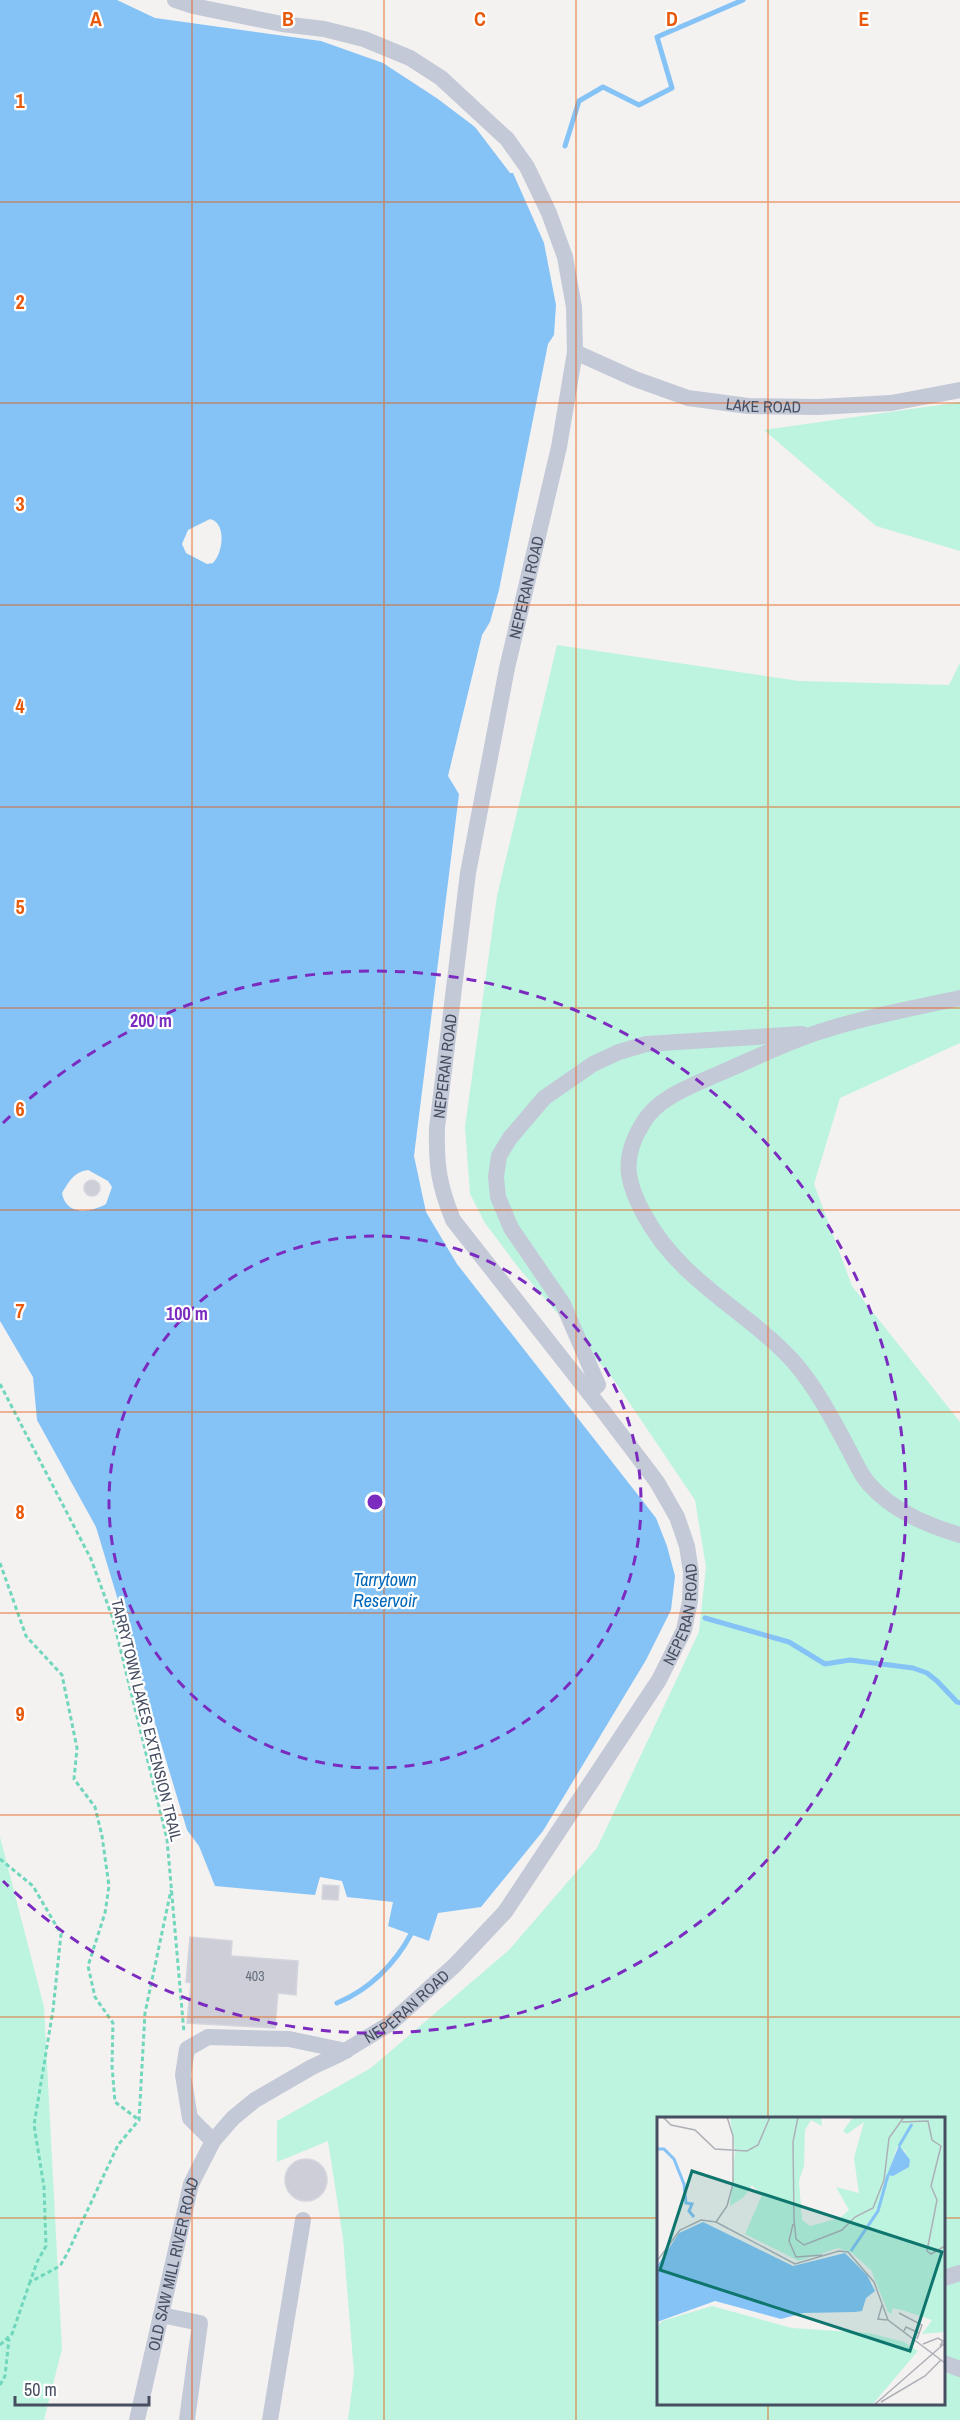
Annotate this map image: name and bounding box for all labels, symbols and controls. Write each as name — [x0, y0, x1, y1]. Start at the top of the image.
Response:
text: A — [90, 5, 102, 32]
text: B — [282, 5, 294, 32]
text: C — [474, 5, 486, 32]
text: D — [666, 5, 678, 32]
text: E — [859, 5, 870, 32]
text: 1 — [15, 87, 25, 114]
text: 2 — [15, 288, 25, 315]
street label: LAKE ROAD — [725, 392, 801, 418]
text: 3 — [15, 490, 25, 517]
street label: NEPERAN ROAD — [503, 534, 549, 641]
text: 4 — [15, 692, 25, 719]
text: 5 — [15, 893, 25, 920]
text: 200 m — [130, 1008, 172, 1033]
street label: NEPERAN ROAD — [427, 1012, 462, 1120]
text: 6 — [15, 1095, 25, 1122]
text: 7 — [15, 1297, 25, 1324]
text: 100 m — [166, 1301, 208, 1326]
centre of rings — [365, 1492, 385, 1512]
text: 8 — [15, 1498, 25, 1525]
street label: NEPERAN ROAD — [657, 1562, 702, 1669]
water label: Tarrytown Reservoir — [353, 1567, 418, 1613]
street label: TARRYTOWN LAKES EXTENSION TRAIL — [106, 1596, 188, 1844]
text: 9 — [15, 1700, 25, 1727]
street label: NEPERAN ROAD — [359, 1965, 454, 2048]
house number: 403 — [245, 1967, 265, 1985]
inset map — [657, 2117, 945, 2405]
street label: OLD SAW MILL RIVER ROAD — [142, 2173, 204, 2353]
scale bar — [15, 2369, 148, 2407]
text: 50 m — [24, 2377, 57, 2402]

